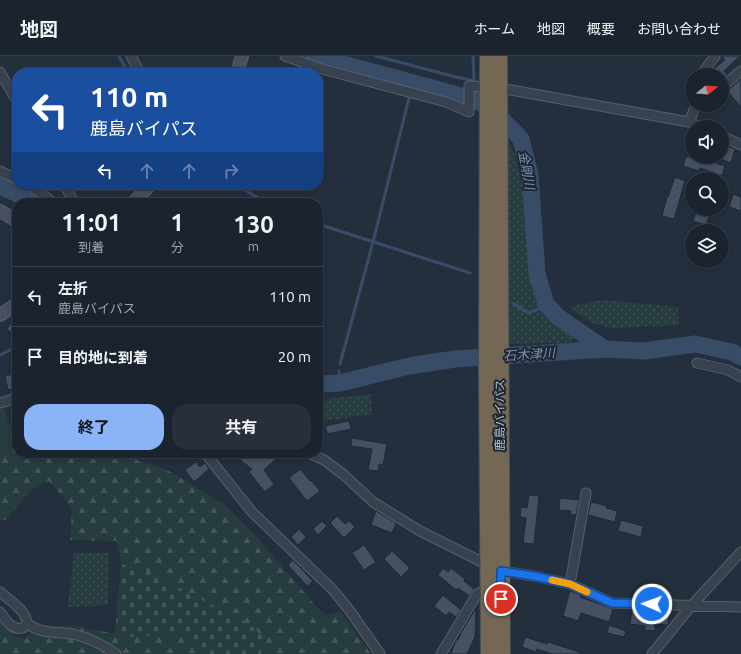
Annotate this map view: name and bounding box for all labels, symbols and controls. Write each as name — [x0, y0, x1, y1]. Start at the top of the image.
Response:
text: 地図 — [20, 18, 58, 40]
text: ホーム — [473, 21, 515, 37]
text: 地図 — [537, 21, 565, 37]
text: 概要 — [587, 21, 615, 37]
text: お問い合わせ — [637, 21, 721, 37]
north arrow — [685, 68, 729, 112]
map controls — [685, 68, 729, 268]
text: 110 m — [90, 81, 168, 112]
icon: left — [24, 84, 76, 136]
text: 鹿島バイパス — [90, 118, 198, 138]
button: sound — [685, 120, 729, 164]
water label: 金剛川 — [517, 150, 538, 192]
icon: left — [94, 160, 116, 182]
icon: ahead — [136, 160, 158, 182]
icon: ahead — [178, 160, 200, 182]
icon: right — [220, 160, 242, 182]
button: search — [685, 172, 729, 216]
text: 11:01 — [61, 209, 121, 236]
text: 1 — [170, 209, 184, 236]
text: 130 — [233, 211, 274, 238]
button: layers — [685, 224, 729, 268]
text: m — [248, 239, 259, 253]
text: 到着 — [78, 240, 104, 254]
text: 分 — [171, 240, 184, 254]
text: 左折 — [58, 280, 88, 297]
icon: left — [24, 286, 46, 308]
text: 110 m — [269, 288, 311, 305]
text: 鹿島バイパス — [58, 301, 136, 315]
water label: 石木津川 — [503, 345, 557, 363]
icon: arrive — [24, 346, 46, 368]
text: 20 m — [278, 348, 311, 365]
text: 目的地に到着 — [58, 349, 148, 366]
street label: 鹿島バイパス — [493, 379, 506, 451]
button: 終了 — [24, 404, 164, 450]
button: 共有 — [172, 404, 311, 450]
pin — [484, 582, 518, 616]
position arrow — [631, 583, 673, 625]
icon: arrive — [490, 588, 512, 610]

